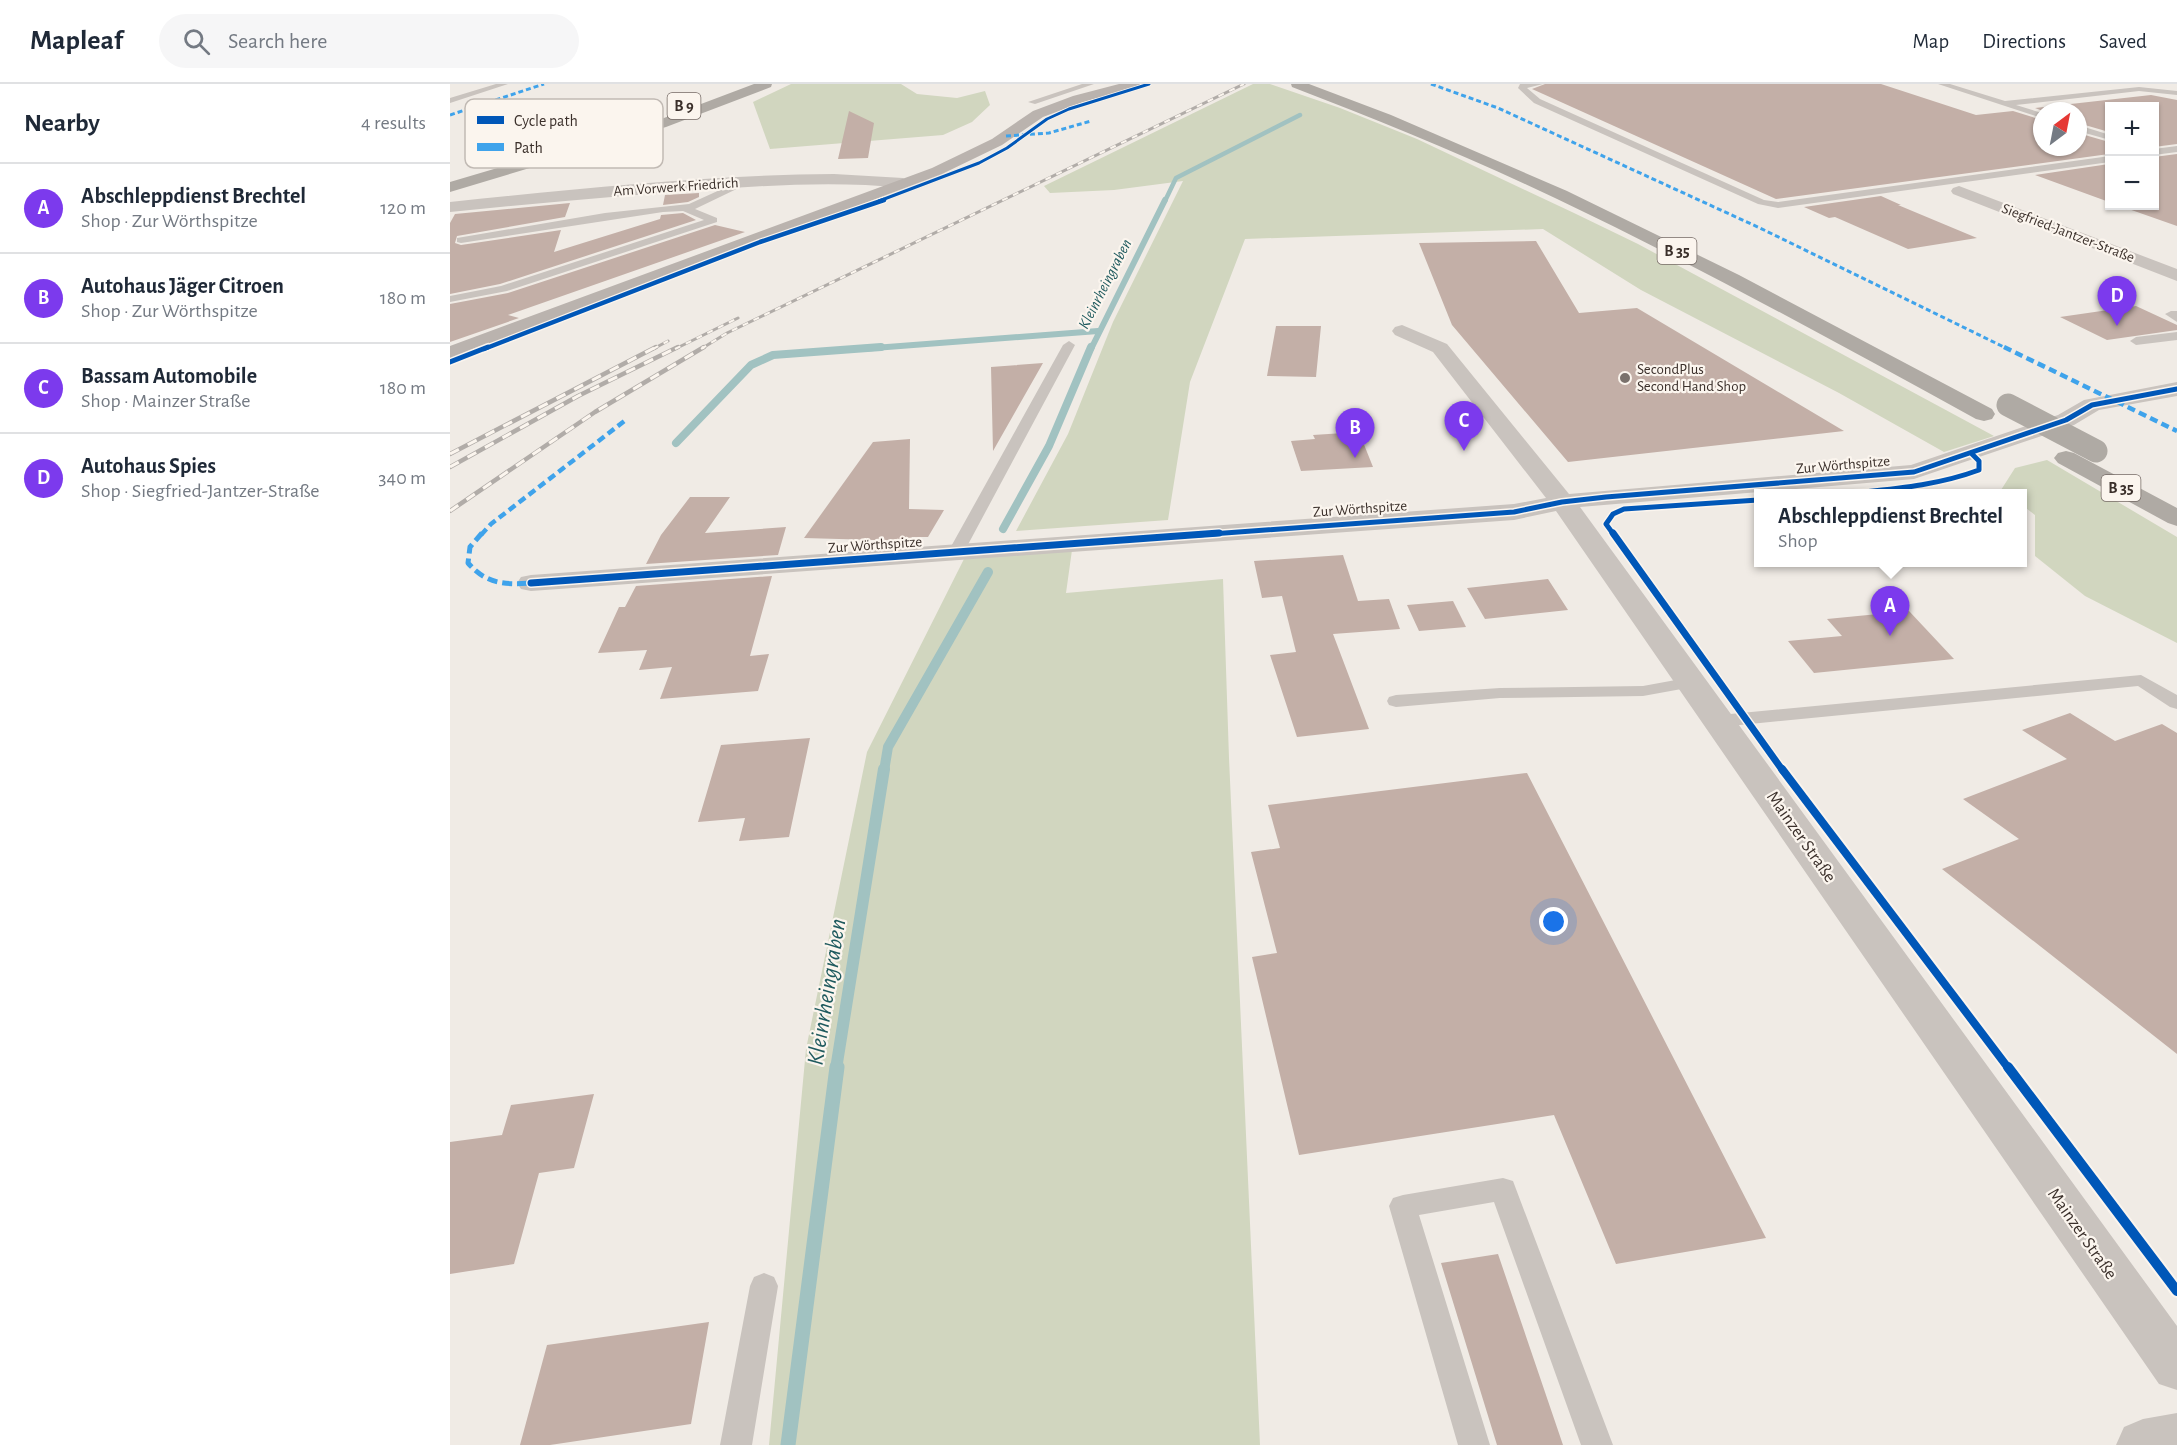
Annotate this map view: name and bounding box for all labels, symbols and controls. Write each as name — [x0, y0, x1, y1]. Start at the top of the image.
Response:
search box — [159, 14, 579, 68]
icon: search — [180, 25, 213, 58]
text: Mapleaf — [30, 27, 123, 55]
text: Search here — [228, 30, 327, 52]
text: Map — [1913, 31, 1949, 52]
text: Directions — [1982, 31, 2066, 52]
text: Saved — [2099, 31, 2147, 52]
road number: B 9 — [668, 93, 700, 119]
legend — [465, 99, 663, 168]
north arrow — [2033, 102, 2087, 156]
map controls — [2105, 102, 2159, 210]
button: + — [2105, 102, 2159, 156]
text: Nearby — [24, 110, 100, 136]
text: 4 results — [361, 113, 426, 133]
text: Cycle path — [514, 113, 578, 130]
text: Path — [514, 140, 543, 156]
button: − — [2105, 156, 2159, 210]
street label: Am Vorwerk Friedrich — [613, 175, 739, 199]
text: Abschleppdienst Brechtel — [81, 185, 306, 207]
text: A — [38, 198, 50, 218]
text: 120 m — [380, 198, 426, 218]
street label: Siegfried-Jantzer-Straße — [2000, 201, 2136, 265]
text: Shop · Zur Wörthspitze — [81, 211, 258, 231]
water label: Kleinrheingraben — [1075, 236, 1135, 332]
road number: B 35 — [1658, 238, 1696, 264]
text: Autohaus Jäger Citroen — [81, 275, 284, 297]
pin: D — [2098, 276, 2136, 326]
text: B — [38, 288, 49, 308]
text: 180 m — [380, 288, 426, 308]
text: Shop · Zur Wörthspitze — [81, 301, 258, 321]
place label: SecondPlus Second Hand Shop — [1637, 362, 1746, 394]
text: Bassam Automobile — [81, 365, 257, 387]
marker: SecondPlus Second Hand Shop — [1618, 371, 1632, 385]
text: C — [38, 378, 49, 398]
text: 180 m — [380, 378, 426, 398]
text: Shop · Mainzer Straße — [81, 391, 250, 411]
pin: C — [1444, 402, 1484, 451]
pin: B — [1336, 408, 1374, 458]
street label: Zur Wörthspitze — [1795, 453, 1891, 477]
text: Autohaus Spies — [81, 455, 216, 477]
text: D — [37, 468, 50, 488]
text: 340 m — [378, 468, 426, 488]
road number: B 35 — [2102, 475, 2140, 501]
text: Shop · Siegfried-Jantzer-Straße — [81, 481, 320, 501]
popup — [1754, 489, 2027, 567]
street label: Zur Wörthspitze — [1312, 498, 1408, 520]
text: Abschleppdienst Brechtel — [1778, 505, 2003, 527]
text: Shop — [1778, 531, 1818, 551]
street label: Zur Wörthspitze — [827, 534, 923, 556]
pin: A — [1870, 586, 1910, 636]
street label: Mainzer Straße — [1763, 788, 1839, 886]
your location — [1539, 907, 1568, 936]
water label: Kleinrheingraben — [804, 917, 850, 1067]
street label: Mainzer Straße — [2044, 1185, 2120, 1283]

